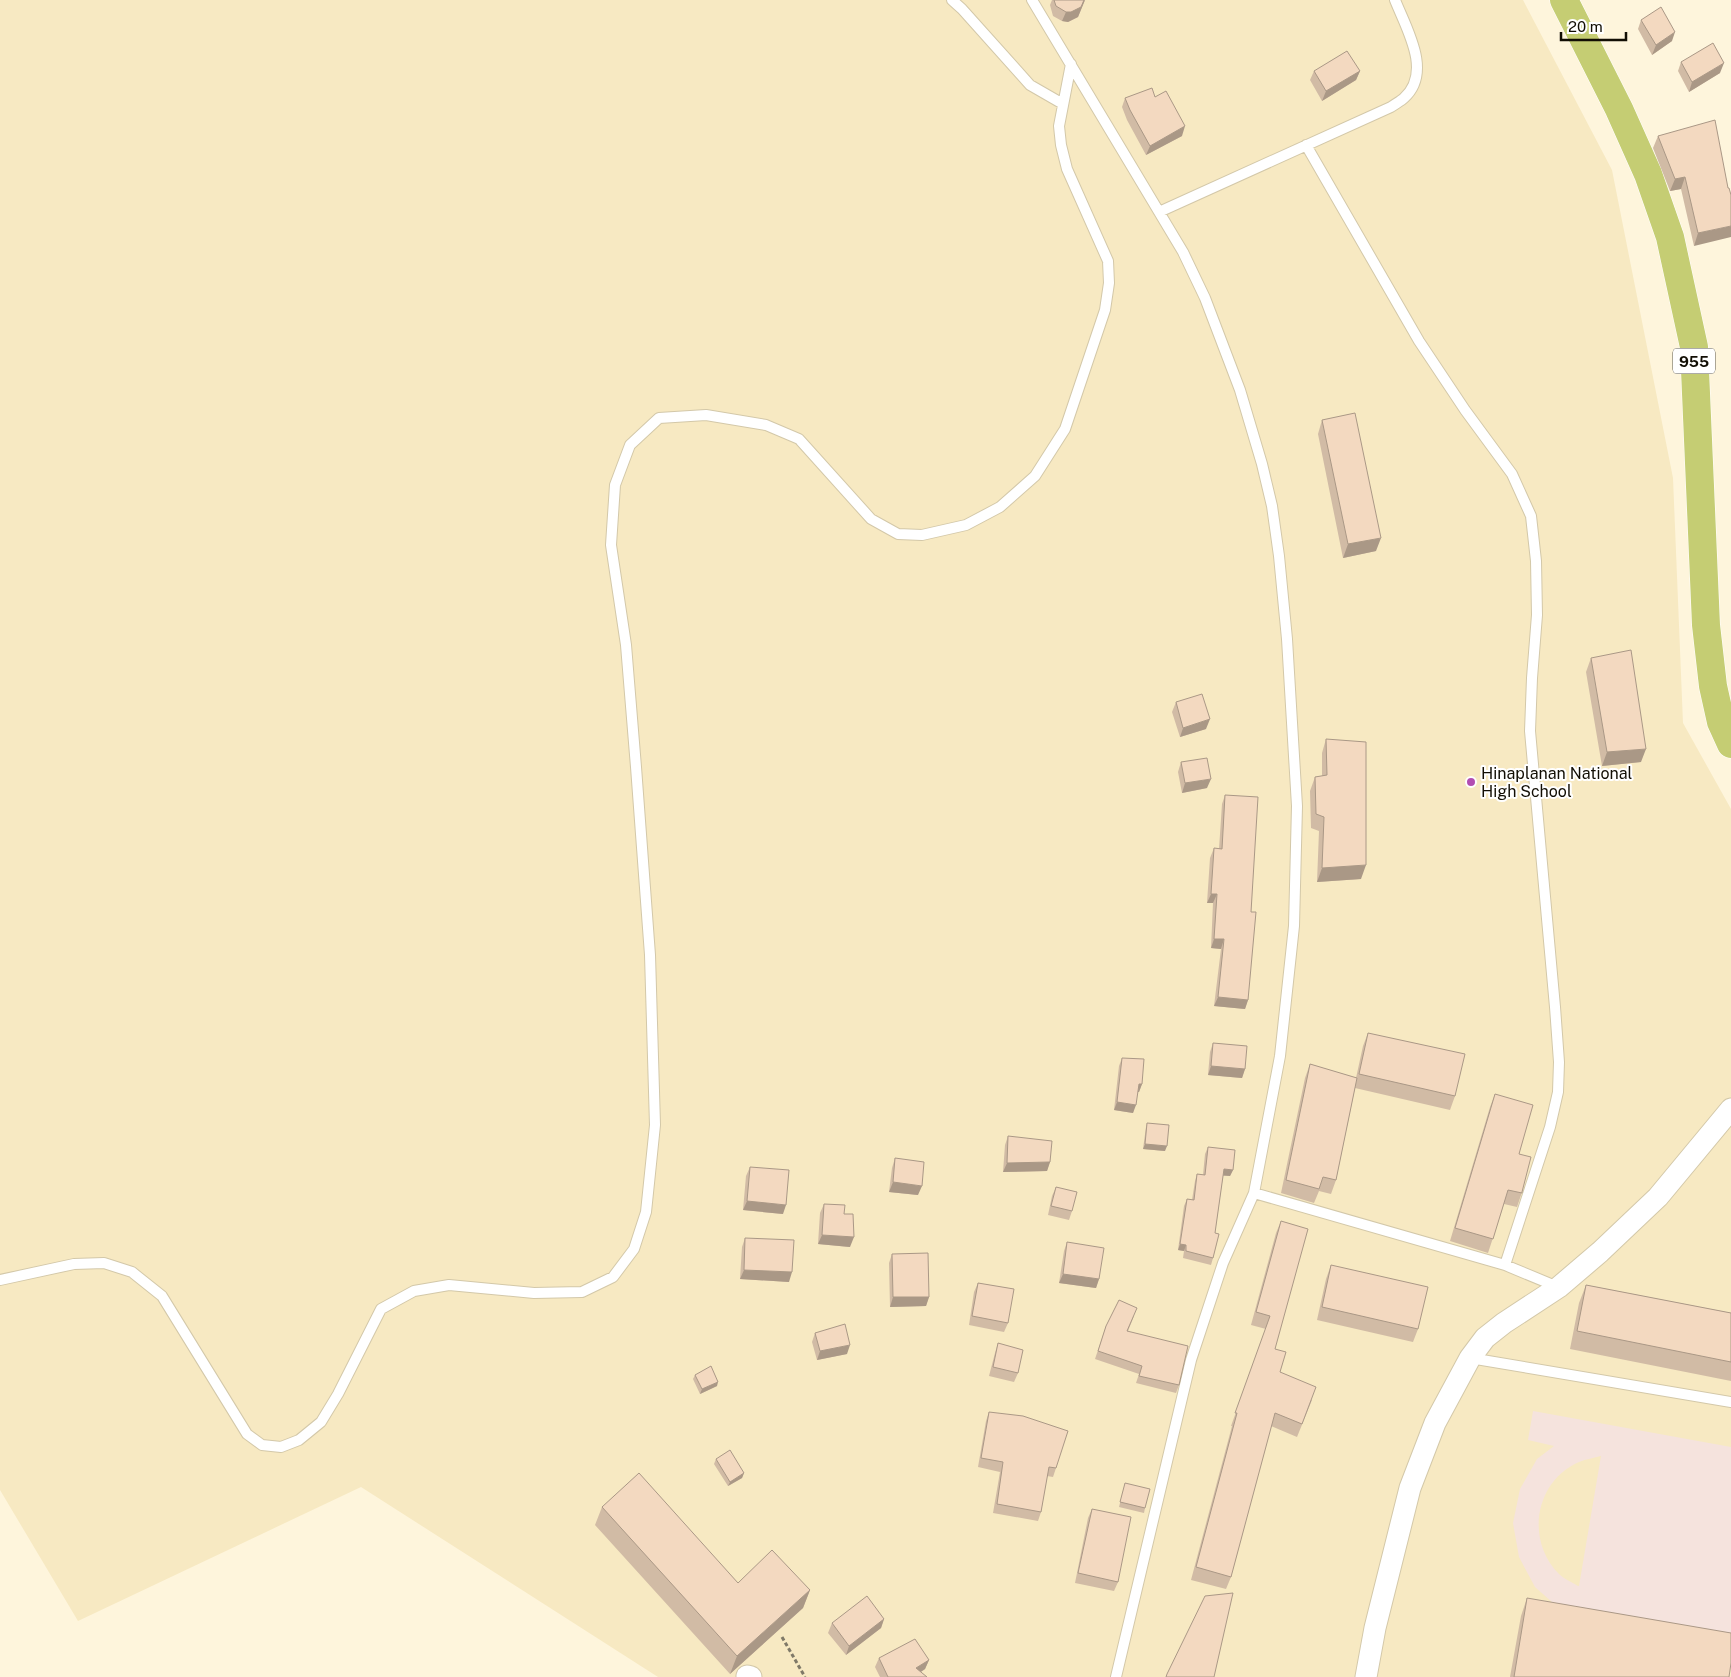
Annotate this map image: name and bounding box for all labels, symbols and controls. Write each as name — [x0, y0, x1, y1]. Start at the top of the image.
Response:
scale bar — [1561, 10, 1626, 42]
text: 20 m — [1568, 18, 1603, 35]
road number: 955 — [1673, 348, 1715, 374]
place label: Hinaplanan National High School — [1481, 764, 1632, 801]
marker: Hinaplanan National High School — [1465, 776, 1477, 788]

